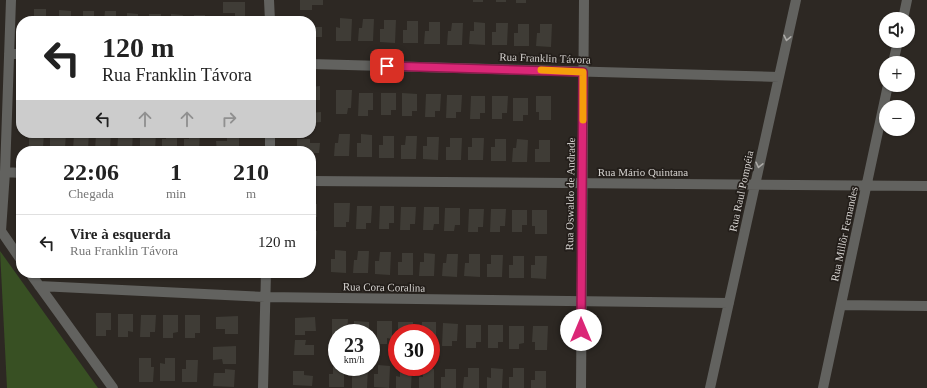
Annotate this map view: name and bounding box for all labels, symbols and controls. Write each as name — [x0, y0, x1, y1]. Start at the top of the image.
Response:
map controls — [879, 12, 915, 136]
button: sound — [879, 12, 915, 48]
icon: left — [36, 32, 88, 84]
text: 120 m — [102, 32, 174, 63]
one-way arrow — [784, 35, 792, 41]
pin — [370, 49, 404, 83]
street label: Rua Franklin Távora — [499, 50, 591, 66]
icon: arrive — [376, 55, 398, 77]
button: + — [879, 56, 915, 92]
text: Rua Franklin Távora — [102, 65, 252, 85]
button: − — [879, 100, 915, 136]
icon: left — [92, 108, 114, 130]
icon: ahead — [134, 108, 156, 130]
icon: ahead — [176, 108, 198, 130]
icon: right — [218, 108, 240, 130]
street label: Rua Oswaldo de Andrade — [563, 137, 577, 250]
street label: Rua Raul Pompéia — [727, 149, 755, 233]
text: 22:06 — [63, 159, 119, 185]
text: 1 — [170, 159, 182, 185]
text: 210 — [233, 159, 269, 185]
one-way arrow — [756, 162, 764, 168]
street label: Rua Mário Quintana — [598, 166, 688, 178]
text: Chegada — [68, 186, 114, 201]
text: min — [166, 186, 186, 201]
text: m — [246, 186, 256, 201]
street label: Rua Millôr Fernandes — [828, 186, 860, 282]
text: Vire à esquerda — [70, 226, 171, 242]
icon: left — [36, 232, 58, 254]
text: 120 m — [258, 234, 296, 250]
text: Rua Franklin Távora — [70, 243, 178, 258]
street label: Rua Cora Coralina — [343, 280, 425, 294]
position arrow — [560, 309, 602, 351]
speed limit sign: 30 — [388, 324, 440, 376]
text: 23 — [344, 334, 364, 356]
text: km/h — [344, 354, 364, 365]

